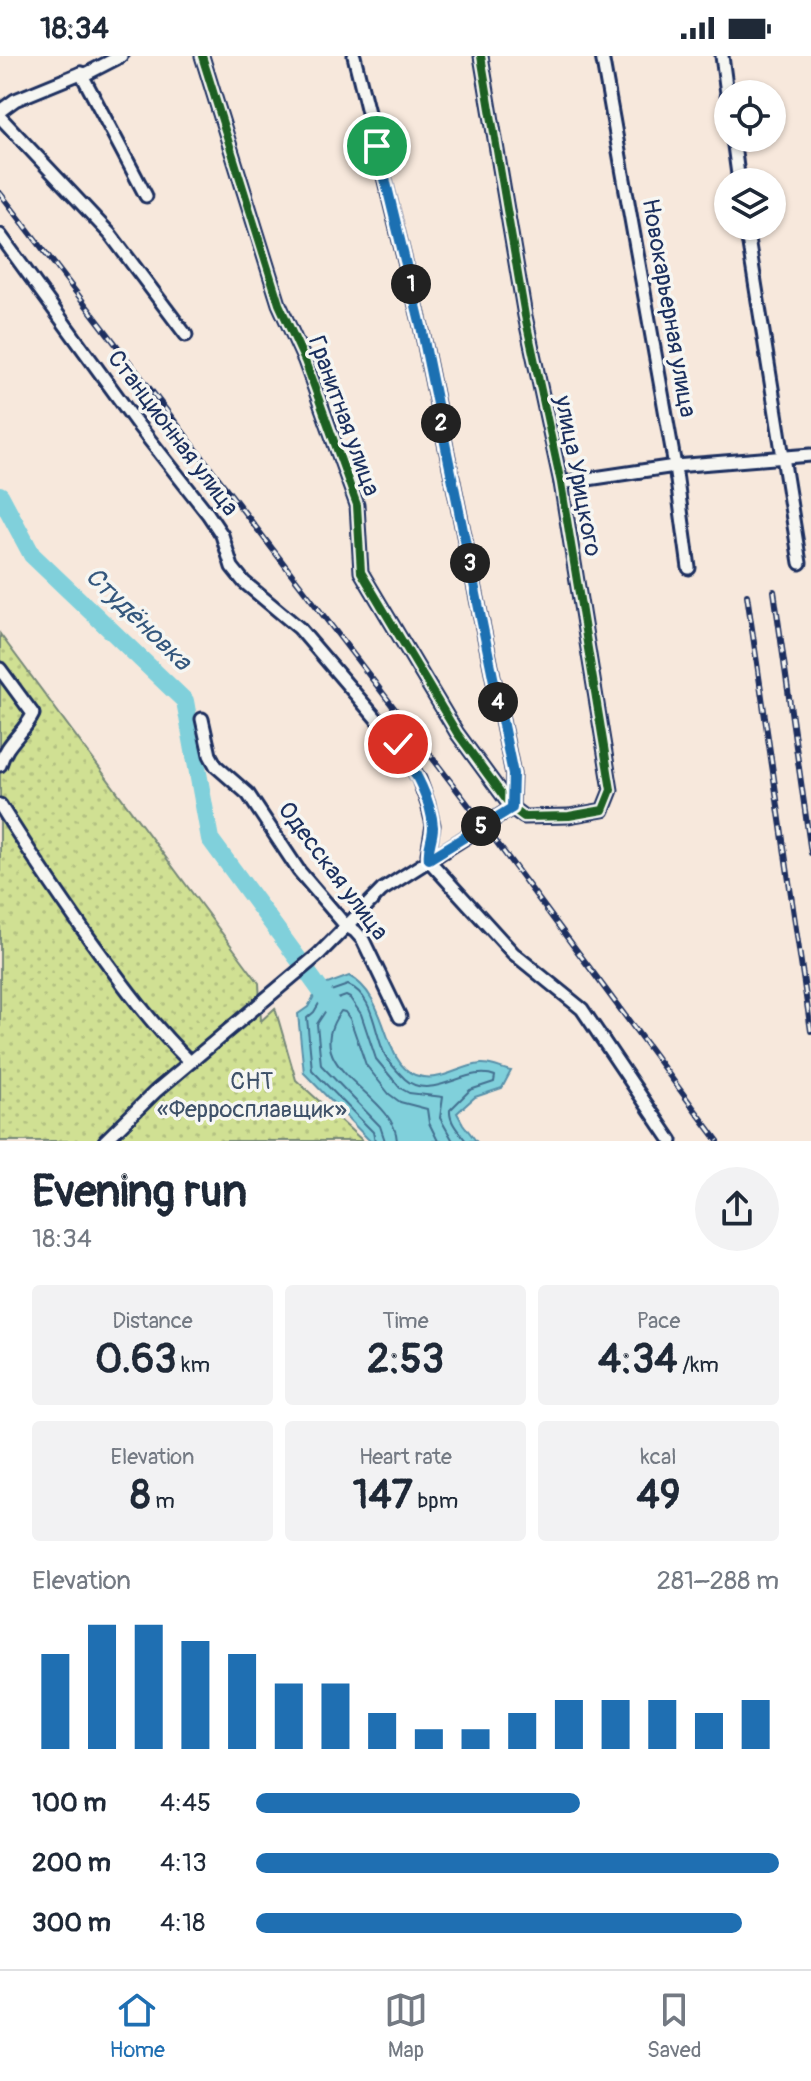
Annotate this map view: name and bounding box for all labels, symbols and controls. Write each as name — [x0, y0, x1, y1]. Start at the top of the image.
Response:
text: 18:34 — [40, 10, 109, 47]
map controls — [714, 80, 786, 240]
button: locate — [714, 80, 786, 152]
pin — [343, 112, 411, 180]
icon: arrive — [355, 124, 399, 168]
button: layers — [714, 168, 786, 240]
street label: Новокарьерная улица — [636, 197, 702, 419]
pin: 1 — [391, 264, 431, 304]
text: 1 — [407, 270, 415, 298]
street label: Гранитная улица — [302, 332, 386, 500]
street label: Станционная улица — [101, 344, 245, 522]
street label: улица Урицкого — [548, 392, 608, 559]
pin: 2 — [421, 403, 461, 443]
text: 2 — [435, 409, 447, 437]
pin: 3 — [450, 543, 490, 583]
text: 3 — [464, 549, 476, 577]
water label: Студёновка — [78, 561, 199, 679]
pin: 4 — [478, 682, 518, 722]
text: 4 — [492, 688, 504, 716]
pin — [364, 710, 432, 778]
icon: check — [376, 722, 420, 766]
street label: Одесская улица — [272, 796, 394, 946]
pin: 5 — [461, 806, 501, 846]
text: 5 — [475, 812, 487, 840]
park label: СНТ «Ферросплавщик» — [157, 1067, 347, 1124]
text: Evening run — [32, 1165, 247, 1220]
button: share — [695, 1167, 779, 1251]
text: 18:34 — [32, 1223, 92, 1255]
text: Distance — [112, 1307, 193, 1335]
text: Time — [383, 1307, 428, 1335]
text: Pace — [637, 1307, 680, 1335]
text: 0.63 — [95, 1335, 177, 1384]
text: 2:53 — [367, 1335, 444, 1384]
text: 4:34 — [598, 1335, 678, 1384]
text: km — [177, 1351, 210, 1379]
text: /km — [678, 1351, 719, 1379]
text: Elevation — [111, 1443, 194, 1471]
text: Heart rate — [359, 1443, 452, 1471]
text: kcal — [641, 1443, 676, 1471]
text: 8 — [130, 1471, 150, 1520]
text: 147 — [353, 1471, 413, 1520]
text: 49 — [637, 1471, 680, 1520]
text: m — [150, 1487, 175, 1515]
text: bpm — [413, 1487, 458, 1515]
text: Elevation — [32, 1565, 131, 1597]
text: 281–288 m — [656, 1565, 779, 1597]
text: 100 m — [32, 1787, 106, 1819]
text: 4:45 — [160, 1787, 211, 1819]
text: 200 m — [32, 1847, 111, 1879]
text: 4:13 — [160, 1847, 207, 1879]
text: 300 m — [32, 1907, 111, 1939]
text: 4:18 — [160, 1907, 205, 1939]
tab: Home — [109, 1988, 165, 2064]
tab: Map — [384, 1988, 428, 2064]
tab: Saved — [647, 1988, 701, 2064]

